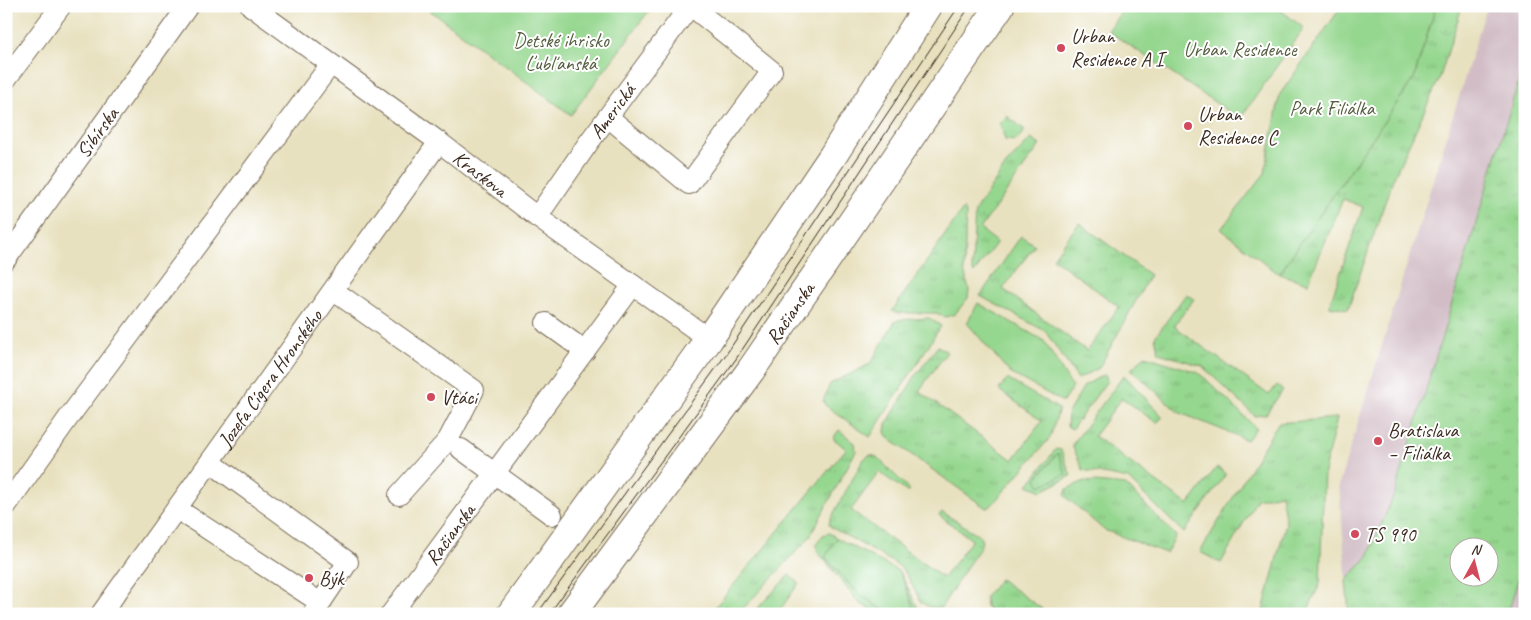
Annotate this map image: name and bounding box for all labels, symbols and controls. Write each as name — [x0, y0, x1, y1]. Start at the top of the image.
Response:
place label: Urban Residence A I — [1071, 24, 1167, 72]
park label: Detské ihrisko Ľubľanská — [513, 28, 610, 76]
park label: Urban Residence — [1184, 37, 1298, 62]
marker: Urban Residence A I — [1055, 42, 1067, 54]
street label: Americká — [584, 77, 642, 144]
park label: Park Filiálka — [1290, 96, 1376, 121]
street label: Sibírska — [71, 101, 125, 163]
place label: Urban Residence C — [1198, 102, 1279, 150]
marker: Urban Residence C — [1182, 120, 1194, 132]
street label: Kraskova — [448, 145, 514, 204]
street label: Račianska — [760, 276, 821, 349]
street label: Jozefa Cígera Hronského — [212, 304, 328, 453]
place label: Vtáci — [441, 385, 479, 410]
marker: Vtáci — [425, 391, 437, 403]
place label: Bratislava – Filiálka — [1388, 418, 1460, 466]
marker: Bratislava – Filiálka — [1372, 435, 1384, 447]
street label: Račianska — [419, 498, 482, 570]
place label: TS 990 — [1365, 522, 1418, 547]
marker: TS 990 — [1349, 528, 1361, 540]
north arrow — [1448, 538, 1498, 588]
text: N — [1470, 541, 1483, 559]
place label: Býk — [319, 566, 345, 591]
marker: Býk — [303, 572, 315, 584]

